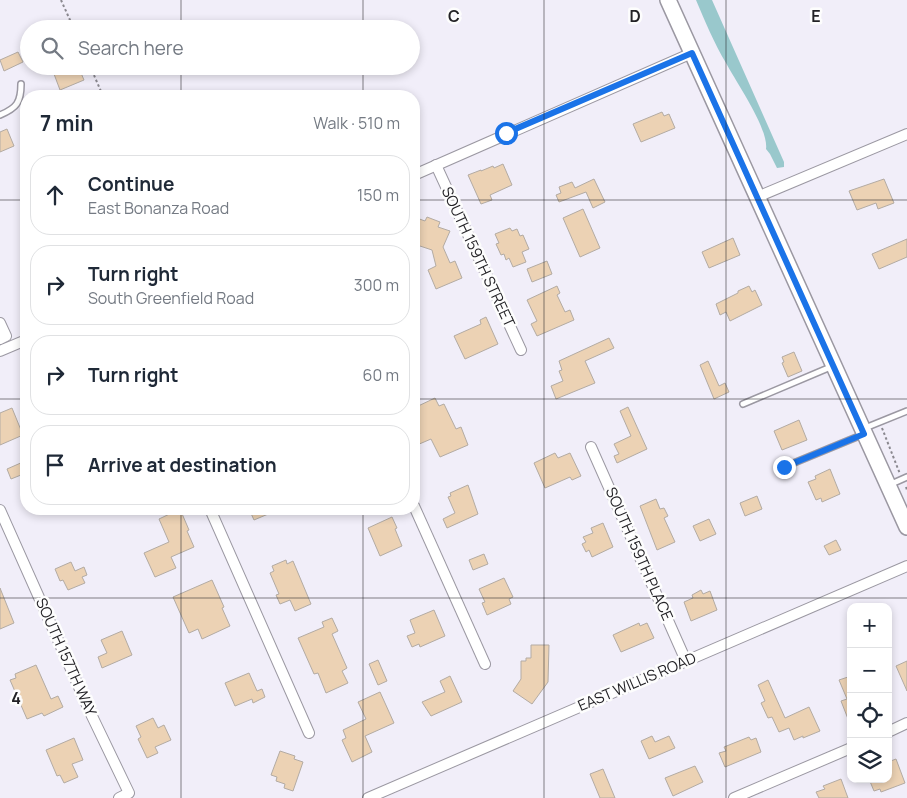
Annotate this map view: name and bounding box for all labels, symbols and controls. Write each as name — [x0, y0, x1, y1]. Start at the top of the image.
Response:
text: C — [448, 5, 460, 27]
text: D — [629, 5, 641, 27]
text: E — [811, 5, 821, 27]
search box — [20, 20, 420, 75]
icon: search — [38, 34, 66, 62]
text: Search here — [78, 35, 184, 61]
text: 7 min — [40, 109, 93, 137]
text: Walk · 510 m — [313, 112, 400, 134]
route start — [495, 122, 518, 145]
text: Continue — [88, 171, 174, 197]
icon: ahead — [41, 181, 69, 209]
street label: SOUTH 159TH STREET — [437, 183, 520, 330]
text: 150 m — [357, 184, 399, 206]
text: East Bonanza Road — [88, 197, 229, 219]
text: Turn right — [88, 261, 178, 287]
icon: right — [41, 271, 69, 299]
text: 300 m — [354, 274, 399, 296]
text: South Greenfield Road — [88, 287, 254, 309]
icon: right — [41, 361, 69, 389]
text: Turn right — [88, 362, 178, 388]
text: 60 m — [363, 364, 399, 386]
icon: arrive — [41, 451, 69, 479]
text: Arrive at destination — [88, 452, 277, 478]
route end — [773, 456, 796, 479]
street label: SOUTH 159TH PLACE — [601, 484, 678, 624]
street label: SOUTH 157TH WAY — [31, 595, 102, 720]
map controls — [847, 603, 892, 783]
button: + — [847, 603, 892, 648]
street label: EAST WILLIS ROAD — [574, 647, 699, 716]
button: − — [847, 648, 892, 693]
text: 4 — [11, 687, 21, 709]
button: locate — [847, 693, 892, 738]
button: layers — [847, 738, 892, 783]

